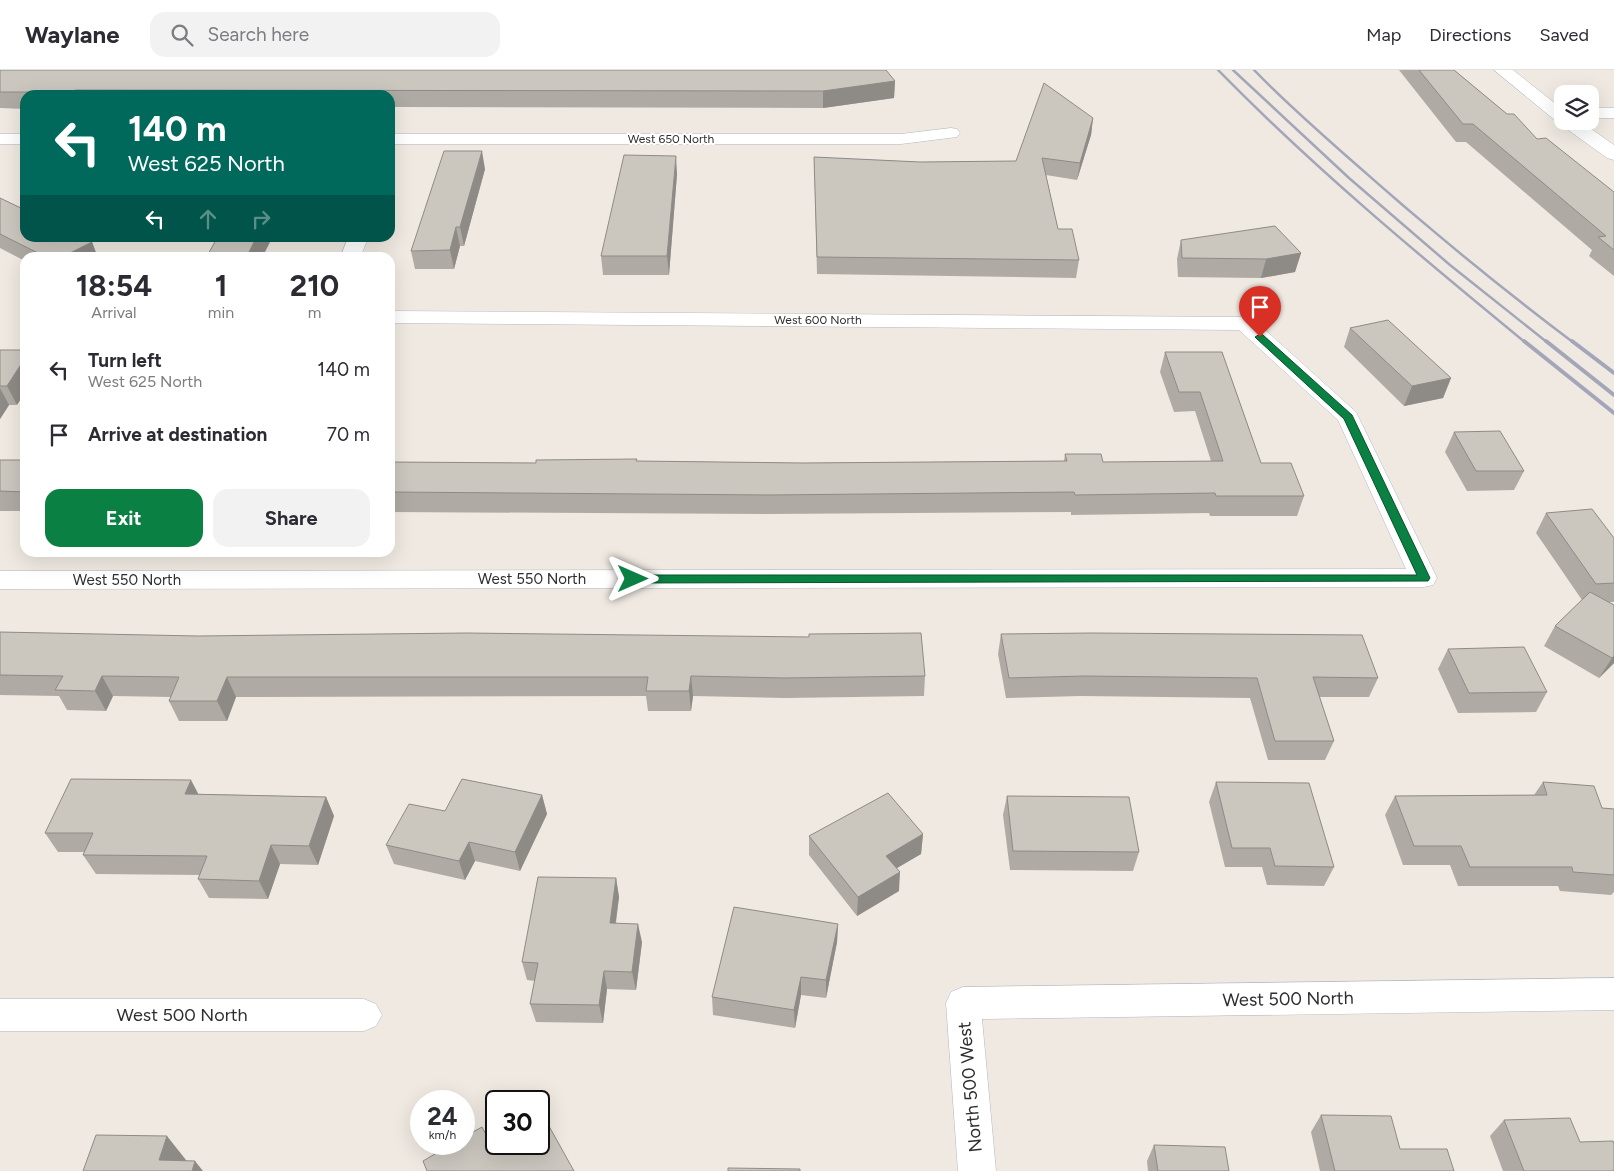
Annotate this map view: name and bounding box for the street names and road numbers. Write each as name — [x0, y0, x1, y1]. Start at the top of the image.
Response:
street label: West 650 North — [628, 132, 715, 146]
street label: West 600 North — [774, 313, 862, 327]
street label: West 550 North — [478, 570, 586, 588]
street label: West 550 North — [73, 571, 181, 589]
street label: West 500 North — [1222, 987, 1354, 1011]
street label: West 500 North — [116, 1004, 248, 1026]
street label: North 500 West — [953, 1021, 987, 1153]

